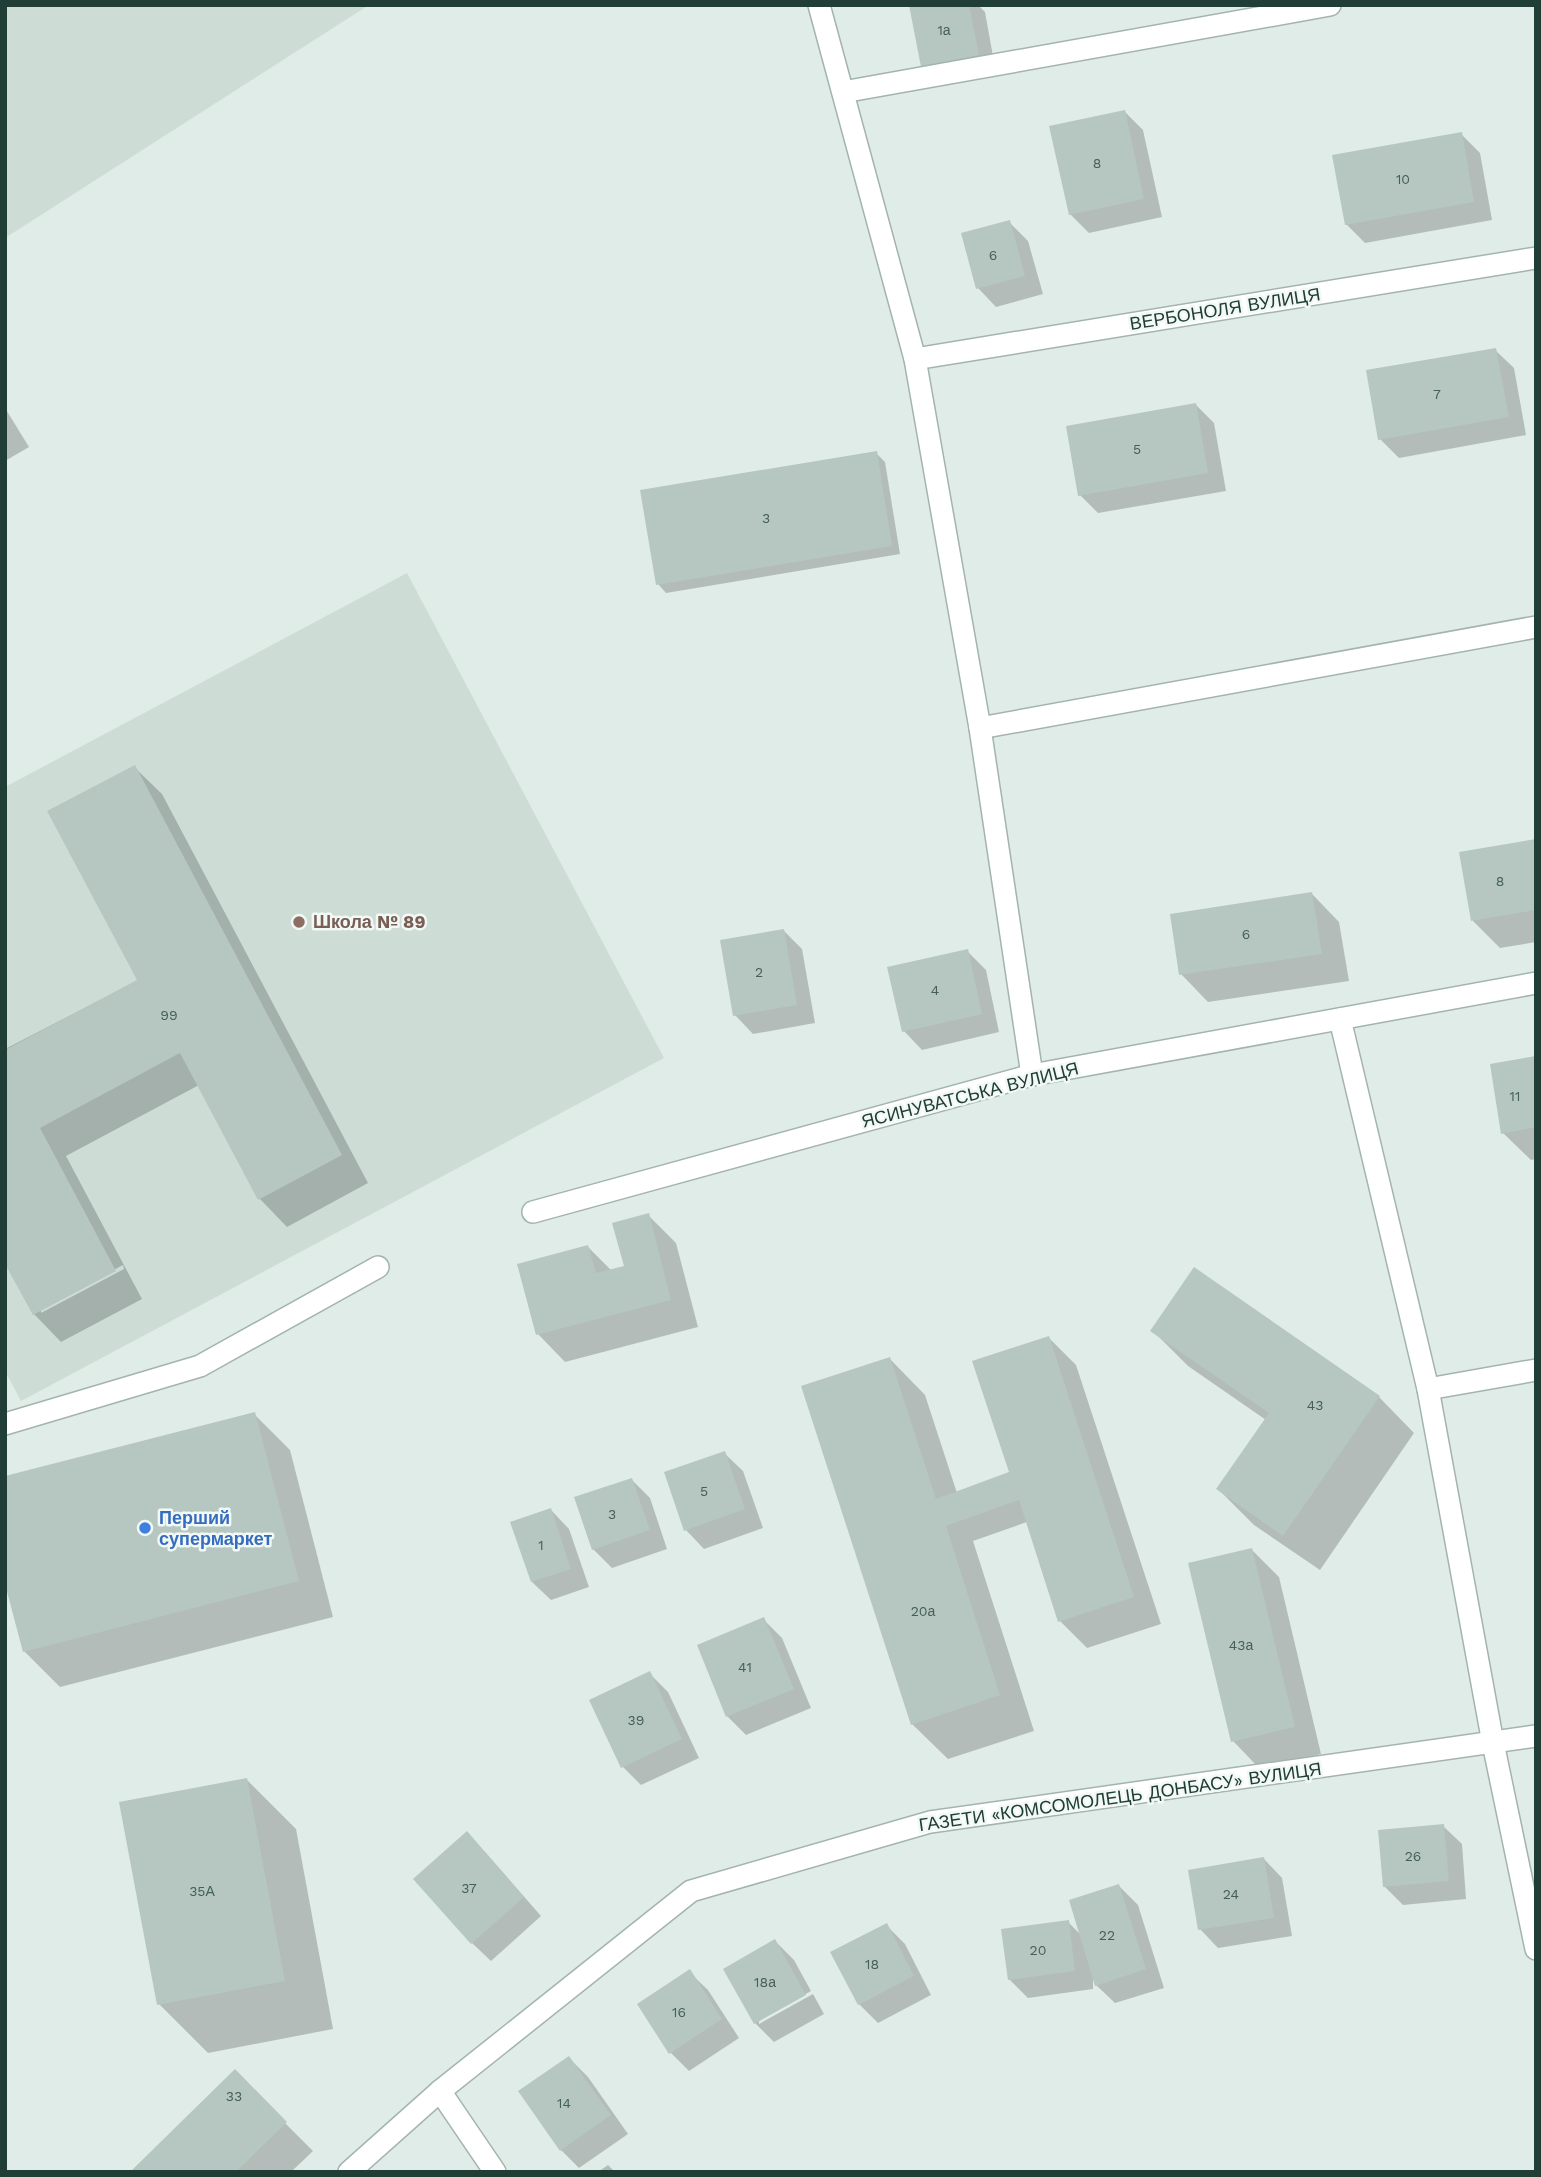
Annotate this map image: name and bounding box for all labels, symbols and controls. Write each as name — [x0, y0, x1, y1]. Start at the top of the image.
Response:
house number: 1а — [937, 22, 951, 38]
house number: 8 — [1093, 155, 1101, 171]
house number: 10 — [1396, 171, 1410, 187]
house number: 6 — [989, 247, 997, 263]
street label: ВЕРБОНОЛЯ ВУЛИЦЯ — [1128, 283, 1322, 334]
house number: 7 — [1433, 386, 1441, 402]
house number: 5 — [1133, 441, 1141, 457]
house number: 3 — [762, 510, 770, 526]
house number: 8 — [1496, 873, 1504, 889]
place label: Школа № 89 — [313, 911, 425, 932]
marker: Школа № 89 — [291, 914, 307, 930]
house number: 6 — [1242, 926, 1250, 942]
house number: 2 — [755, 964, 763, 980]
house number: 4 — [931, 982, 939, 998]
house number: 99 — [160, 1007, 178, 1023]
street label: ЯСИНУВАТСЬКА ВУЛИЦЯ — [859, 1057, 1081, 1132]
house number: 11 — [1510, 1088, 1520, 1104]
house number: 43 — [1307, 1397, 1323, 1413]
house number: 5 — [700, 1483, 708, 1499]
house number: 3 — [608, 1506, 616, 1522]
place label: Перший супермаркет — [159, 1507, 273, 1549]
marker: Перший супермаркет — [137, 1520, 153, 1536]
house number: 1 — [538, 1537, 544, 1553]
house number: 20а — [911, 1603, 936, 1619]
house number: 43а — [1229, 1637, 1253, 1653]
house number: 41 — [738, 1659, 752, 1675]
house number: 39 — [628, 1712, 644, 1728]
street label: ГАЗЕТИ «КОМСОМОЛЕЦЬ ДОНБАСУ» ВУЛИЦЯ — [917, 1758, 1323, 1835]
house number: 26 — [1405, 1848, 1421, 1864]
house number: 37 — [461, 1880, 477, 1896]
house number: 35А — [189, 1883, 215, 1899]
house number: 24 — [1223, 1886, 1239, 1902]
house number: 22 — [1099, 1927, 1115, 1943]
house number: 20 — [1030, 1942, 1046, 1958]
house number: 18 — [865, 1956, 879, 1972]
house number: 18а — [754, 1974, 776, 1990]
house number: 16 — [672, 2004, 686, 2020]
house number: 33 — [226, 2088, 242, 2104]
house number: 14 — [557, 2095, 571, 2111]

